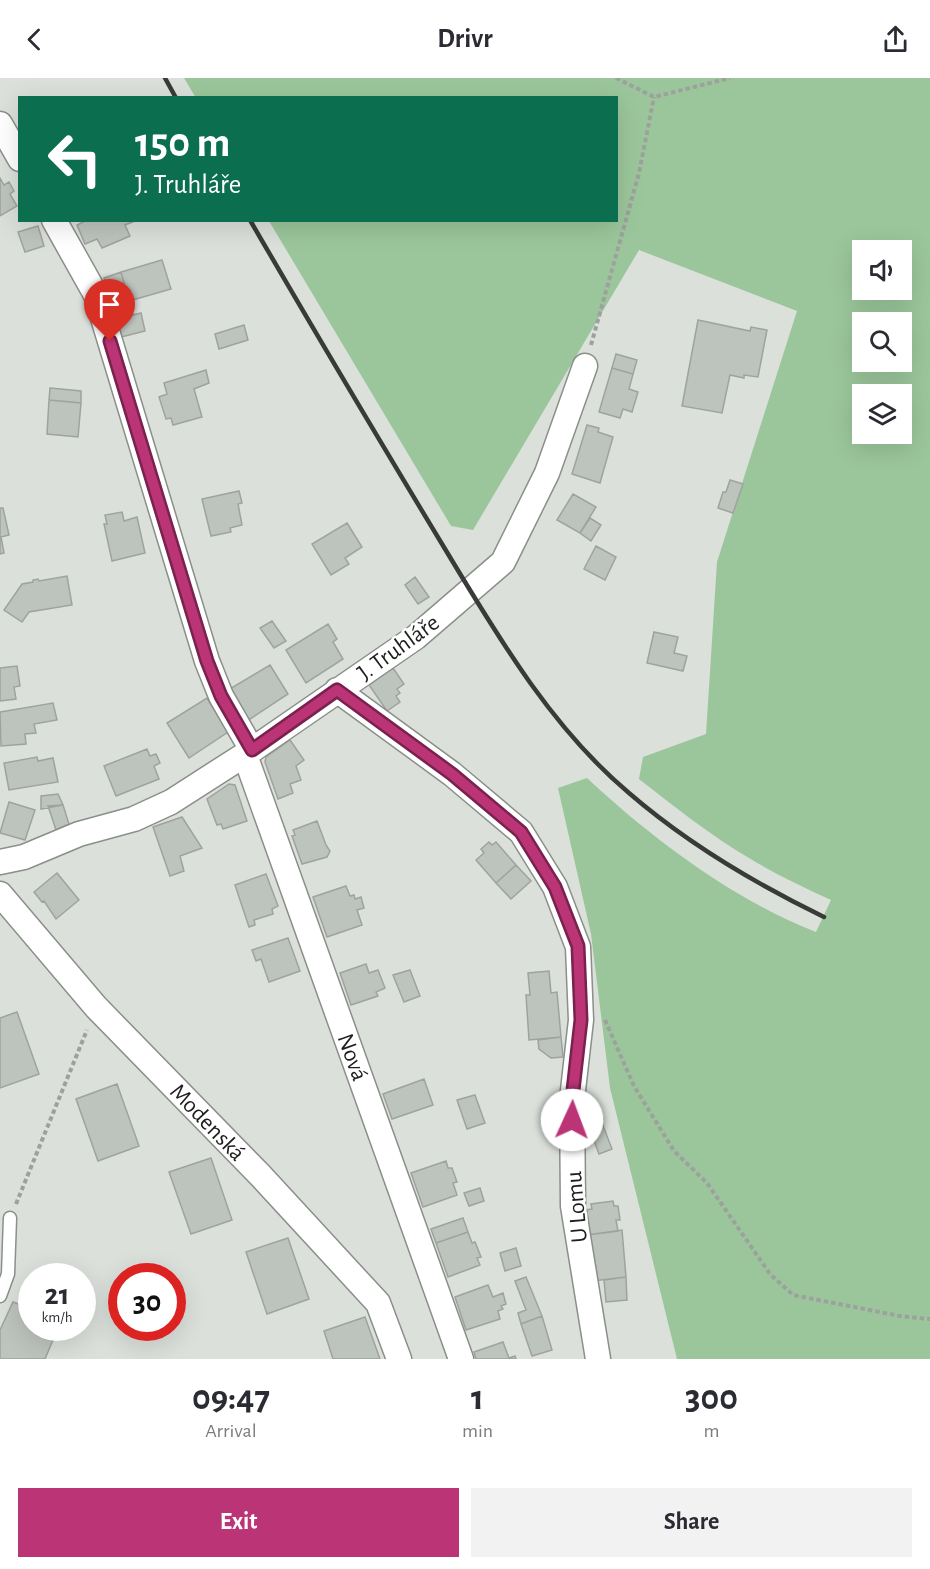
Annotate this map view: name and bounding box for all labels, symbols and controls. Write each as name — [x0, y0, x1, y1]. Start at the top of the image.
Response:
icon: back — [18, 23, 51, 56]
icon: share — [879, 23, 912, 56]
text: Drivr — [437, 25, 493, 52]
icon: left — [36, 120, 114, 198]
text: 150 m — [135, 122, 230, 164]
text: J. Truhláře — [135, 171, 241, 198]
map controls — [852, 240, 912, 444]
button: sound — [852, 240, 912, 300]
pin — [84, 279, 135, 341]
icon: arrive — [93, 288, 126, 321]
button: search — [852, 312, 912, 372]
button: layers — [852, 384, 912, 444]
street label: J. Truhláře — [353, 610, 444, 685]
street label: Nová — [333, 1031, 372, 1084]
street label: Modenská — [165, 1080, 249, 1166]
position arrow — [540, 1088, 604, 1152]
street label: U Lomu — [562, 1170, 592, 1244]
speed limit sign: 30 — [108, 1263, 186, 1341]
text: 21 — [45, 1280, 69, 1310]
text: km/h — [42, 1310, 72, 1325]
text: 09:47 — [192, 1380, 270, 1416]
text: 1 — [471, 1380, 484, 1416]
text: 300 — [685, 1380, 738, 1416]
text: Arrival — [205, 1421, 257, 1441]
text: min — [462, 1421, 493, 1441]
text: m — [704, 1421, 720, 1441]
button: Exit — [18, 1488, 459, 1557]
button: Share — [471, 1488, 912, 1557]

